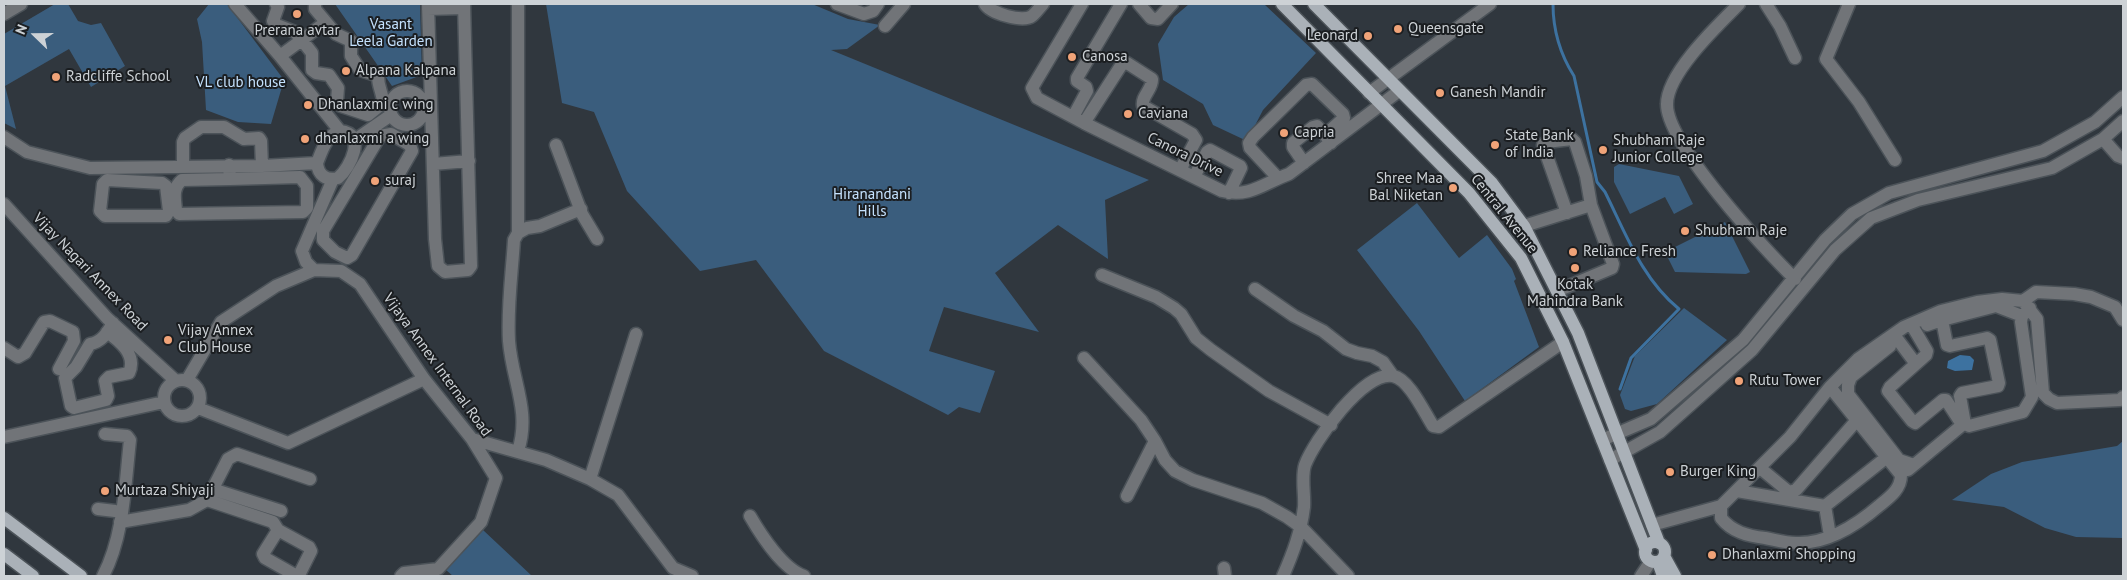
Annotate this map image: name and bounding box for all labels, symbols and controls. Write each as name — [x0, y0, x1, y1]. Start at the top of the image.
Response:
marker: Prerana avtar — [291, 8, 303, 20]
north arrow — [10, 10, 60, 60]
park label: Vasant Leela Garden — [349, 16, 433, 51]
place label: Queensgate — [1408, 20, 1484, 38]
text: N — [11, 22, 31, 37]
place label: Prerana avtar — [254, 22, 340, 40]
marker: Queensgate — [1392, 23, 1404, 35]
place label: Leonard — [1307, 27, 1358, 45]
marker: Leonard — [1362, 30, 1374, 42]
place label: Canosa — [1082, 48, 1128, 66]
marker: Canosa — [1066, 51, 1078, 63]
place label: Alpana Kalpana — [356, 62, 456, 80]
marker: Alpana Kalpana — [340, 65, 352, 77]
place label: Radcliffe School — [66, 68, 170, 86]
marker: Radcliffe School — [50, 71, 62, 83]
park label: VL club house — [196, 74, 286, 92]
place label: Ganesh Mandir — [1450, 84, 1546, 102]
marker: Ganesh Mandir — [1434, 87, 1446, 99]
place label: Dhanlaxmi c wing — [318, 96, 433, 114]
marker: Dhanlaxmi c wing — [302, 99, 314, 111]
place label: Caviana — [1138, 105, 1188, 123]
marker: Caviana — [1122, 108, 1134, 120]
place label: Capria — [1294, 124, 1334, 142]
marker: Capria — [1278, 127, 1290, 139]
place label: State Bank of India — [1505, 127, 1574, 162]
street label: Canora Drive — [1144, 129, 1226, 181]
place label: dhanlaxmi a wing — [315, 130, 429, 148]
place label: Shubham Raje Junior College — [1613, 132, 1705, 167]
marker: dhanlaxmi a wing — [299, 133, 311, 145]
marker: State Bank of India — [1489, 139, 1501, 151]
marker: Shubham Raje Junior College — [1597, 144, 1609, 156]
place label: Shree Maa Bal Niketan — [1369, 170, 1443, 205]
street label: Central Avenue — [1467, 171, 1541, 257]
place label: suraj — [385, 172, 416, 190]
marker: suraj — [369, 175, 381, 187]
marker: Shree Maa Bal Niketan — [1447, 182, 1459, 194]
park label: Hiranandani Hills — [833, 186, 911, 221]
street label: Vijay Nagari Annex Road — [29, 209, 151, 335]
place label: Shubham Raje — [1695, 222, 1787, 240]
marker: Shubham Raje — [1679, 225, 1691, 237]
place label: Reliance Fresh — [1583, 243, 1676, 261]
marker: Reliance Fresh — [1567, 246, 1579, 258]
marker: Kotak Mahindra Bank — [1569, 262, 1581, 274]
place label: Kotak Mahindra Bank — [1527, 276, 1623, 311]
street label: Vijaya Annex Internal Road — [379, 290, 495, 440]
place label: Vijay Annex Club House — [178, 322, 253, 357]
marker: Vijay Annex Club House — [162, 334, 174, 346]
place label: Rutu Tower — [1749, 372, 1821, 390]
marker: Rutu Tower — [1733, 375, 1745, 387]
place label: Burger King — [1680, 463, 1756, 481]
marker: Burger King — [1664, 466, 1676, 478]
place label: Murtaza Shiyaji — [115, 482, 214, 500]
marker: Murtaza Shiyaji — [99, 485, 111, 497]
place label: Dhanlaxmi Shopping — [1722, 546, 1856, 564]
marker: Dhanlaxmi Shopping — [1706, 549, 1718, 561]

